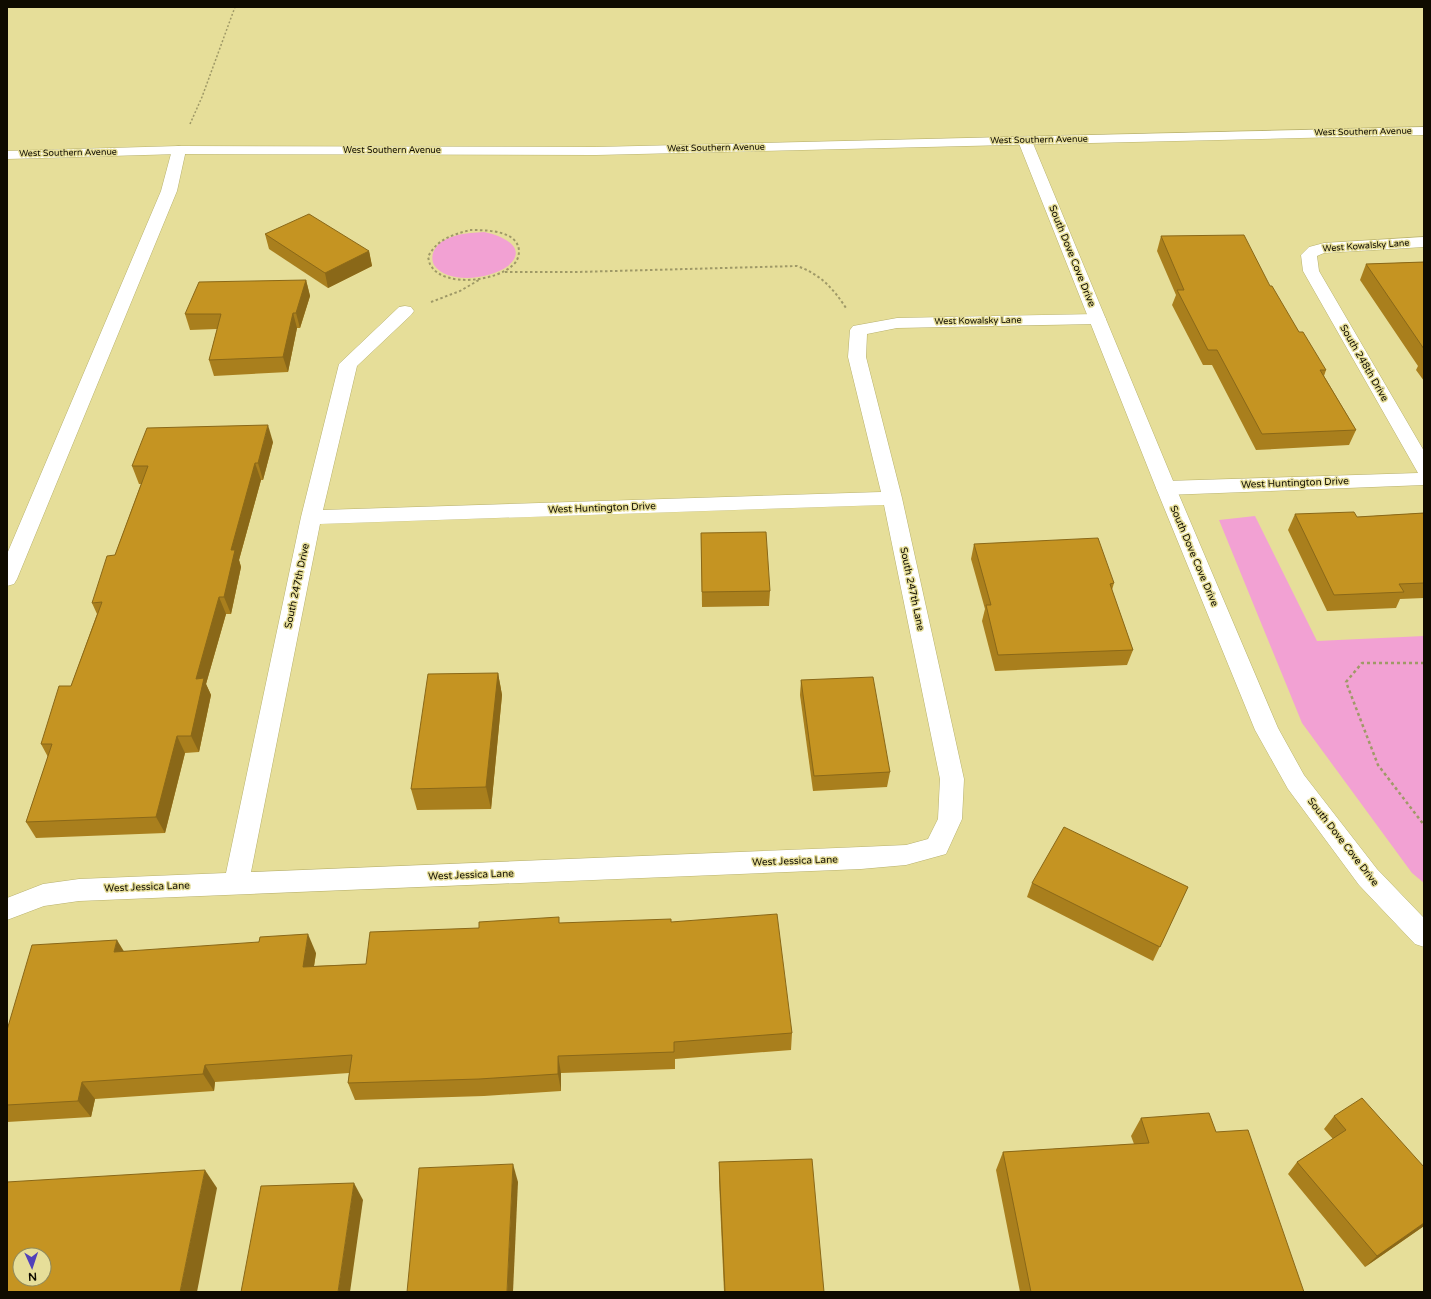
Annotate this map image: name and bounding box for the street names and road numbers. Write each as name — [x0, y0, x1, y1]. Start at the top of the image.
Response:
street label: West Southern Avenue — [1314, 126, 1412, 138]
street label: West Southern Avenue — [990, 134, 1088, 146]
street label: West Southern Avenue — [667, 142, 765, 154]
street label: West Southern Avenue — [343, 145, 441, 156]
street label: West Southern Avenue — [19, 147, 117, 159]
street label: South Dove Cove Drive — [1046, 203, 1098, 309]
street label: West Kowalsky Lane — [1322, 237, 1410, 255]
street label: West Kowalsky Lane — [934, 315, 1022, 327]
street label: South 248th Drive — [1337, 322, 1391, 404]
street label: West Huntington Drive — [1241, 475, 1349, 491]
street label: West Huntington Drive — [548, 500, 656, 516]
street label: South Dove Cove Drive — [1167, 504, 1221, 609]
street label: South 247th Drive — [282, 542, 312, 630]
street label: South 247th Lane — [897, 546, 927, 632]
street label: South Dove Cove Drive — [1305, 796, 1381, 889]
street label: West Jessica Lane — [752, 853, 838, 868]
street label: West Jessica Lane — [428, 867, 514, 882]
street label: West Jessica Lane — [104, 879, 190, 894]

